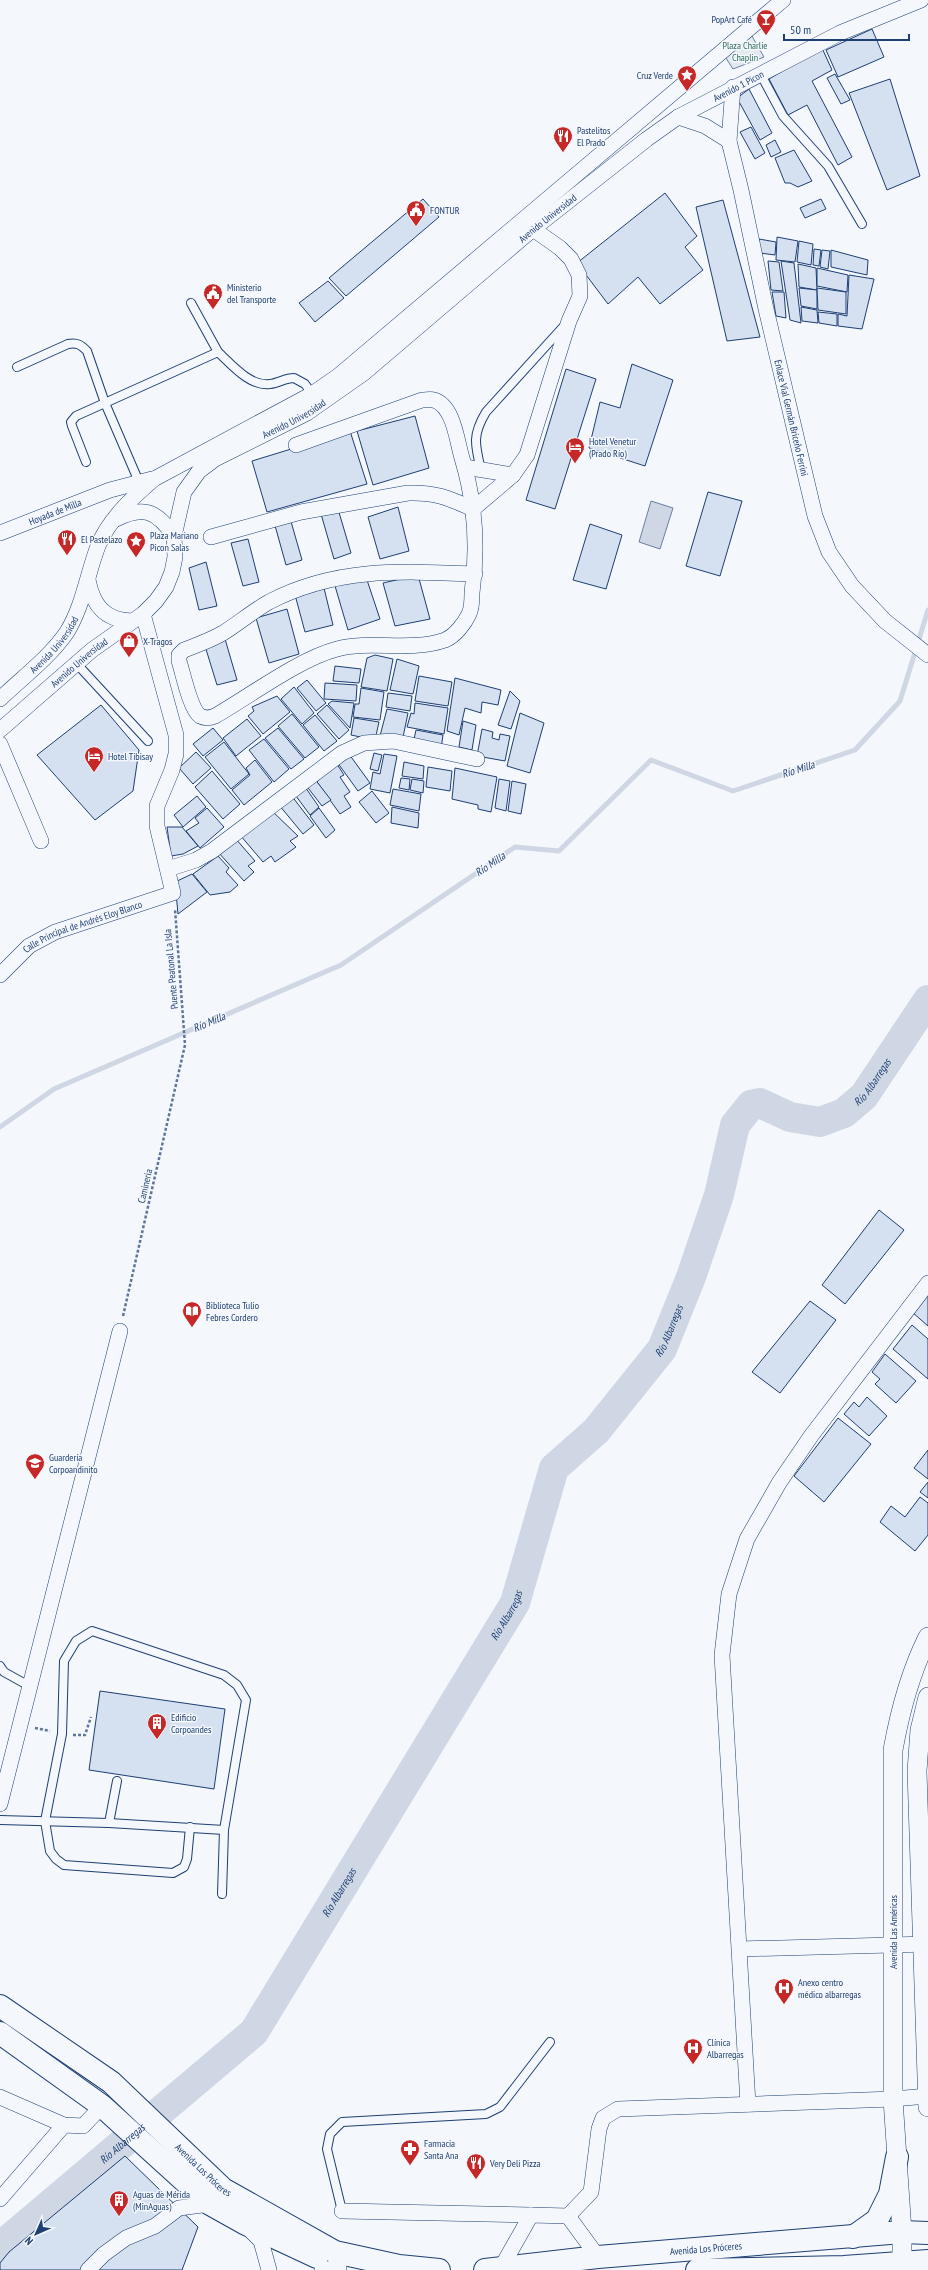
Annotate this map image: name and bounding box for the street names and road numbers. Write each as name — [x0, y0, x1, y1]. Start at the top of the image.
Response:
street label: Avenido 1 Picon — [711, 67, 766, 104]
street label: Avenido Universidad — [516, 191, 579, 245]
street label: Enlace Vial Germán Briceño Ferrini — [772, 358, 812, 477]
street label: Avenido Universidad — [260, 396, 328, 441]
street label: Hoyada de Milla — [27, 495, 83, 528]
street label: Avenida Universidad — [27, 614, 81, 676]
street label: Avenido Universidad — [48, 635, 110, 690]
street label: Calle Principal de Andrés Eloy Blanco — [20, 897, 144, 955]
street label: Puente Peatonal La Isla — [161, 928, 181, 1010]
street label: Camineria — [135, 1168, 155, 1204]
street label: Avenida Las Américas — [887, 1894, 900, 1969]
street label: Avenida Los Próceres — [173, 2140, 234, 2199]
street label: Avenida Los Próceres — [669, 2239, 743, 2258]

